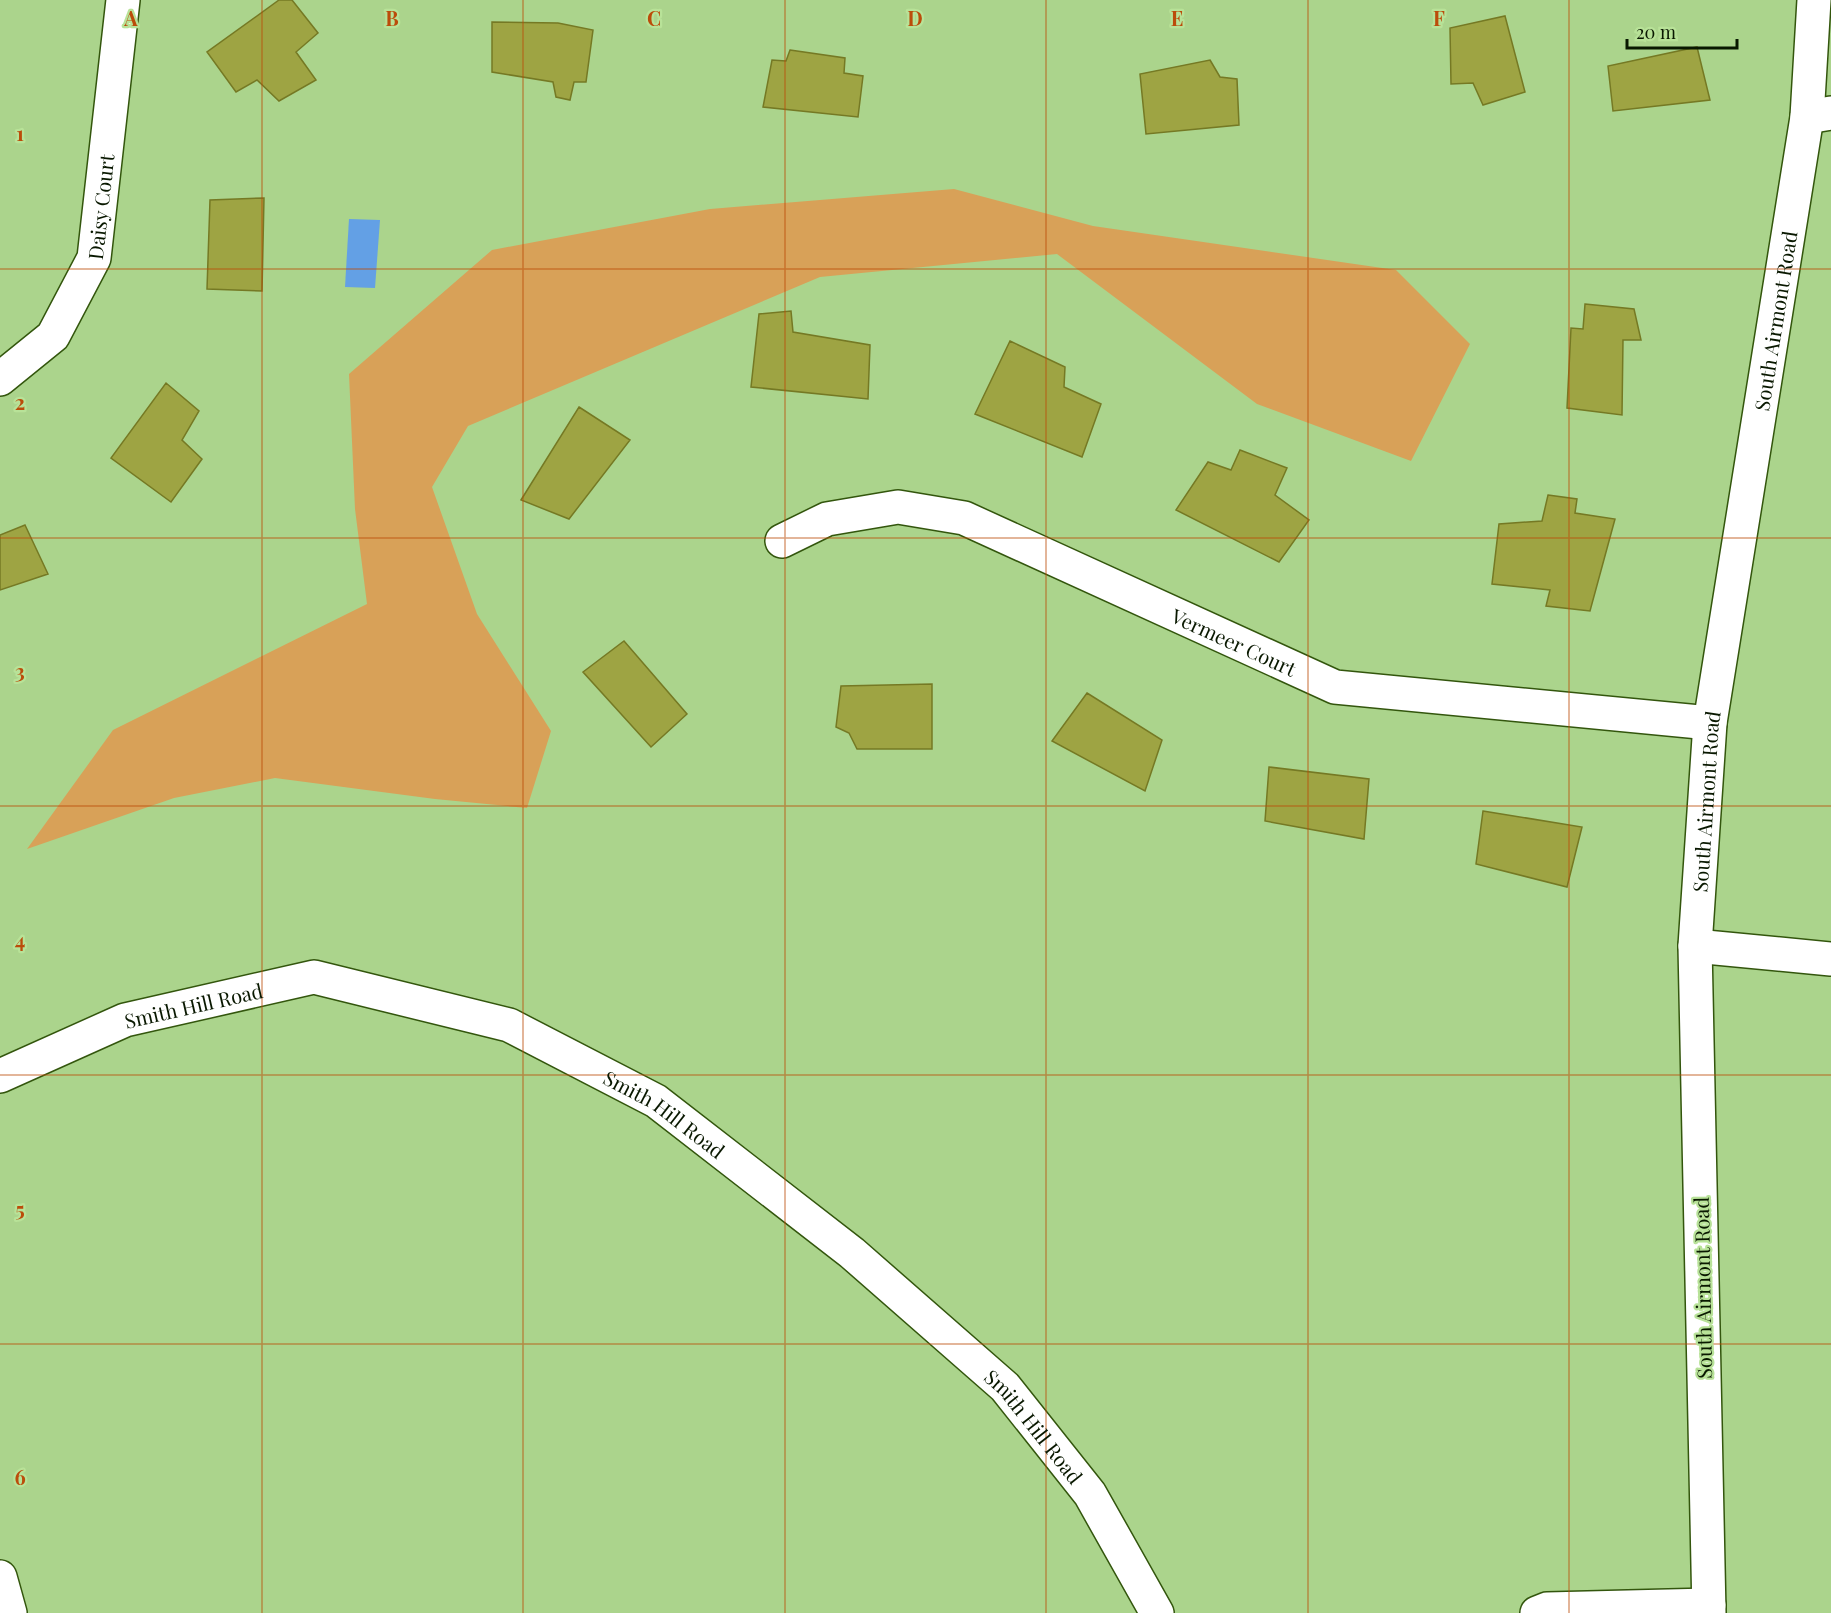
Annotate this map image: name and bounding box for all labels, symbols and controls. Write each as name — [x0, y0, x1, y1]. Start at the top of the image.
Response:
text: A — [123, 4, 138, 31]
text: B — [385, 4, 399, 31]
text: C — [647, 4, 661, 31]
text: D — [907, 4, 923, 31]
text: E — [1171, 4, 1183, 31]
text: F — [1433, 4, 1445, 31]
scale bar — [1627, 12, 1736, 50]
text: 20 m — [1636, 20, 1676, 44]
text: 1 — [16, 119, 24, 146]
street label: Daisy Court — [80, 152, 119, 261]
street label: South Airmont Road — [1747, 228, 1802, 413]
text: 2 — [15, 388, 25, 415]
street label: Vermeer Court — [1167, 601, 1302, 682]
text: 3 — [15, 657, 25, 684]
street label: South Airmont Road — [1685, 708, 1725, 893]
text: 4 — [15, 926, 25, 953]
street label: Smith Hill Road — [121, 976, 266, 1033]
street label: Smith Hill Road — [599, 1063, 731, 1164]
text: 5 — [15, 1195, 25, 1222]
street label: South Airmont Road — [1687, 1197, 1717, 1379]
street label: Smith Hill Road — [979, 1362, 1090, 1489]
text: 6 — [14, 1463, 26, 1490]

